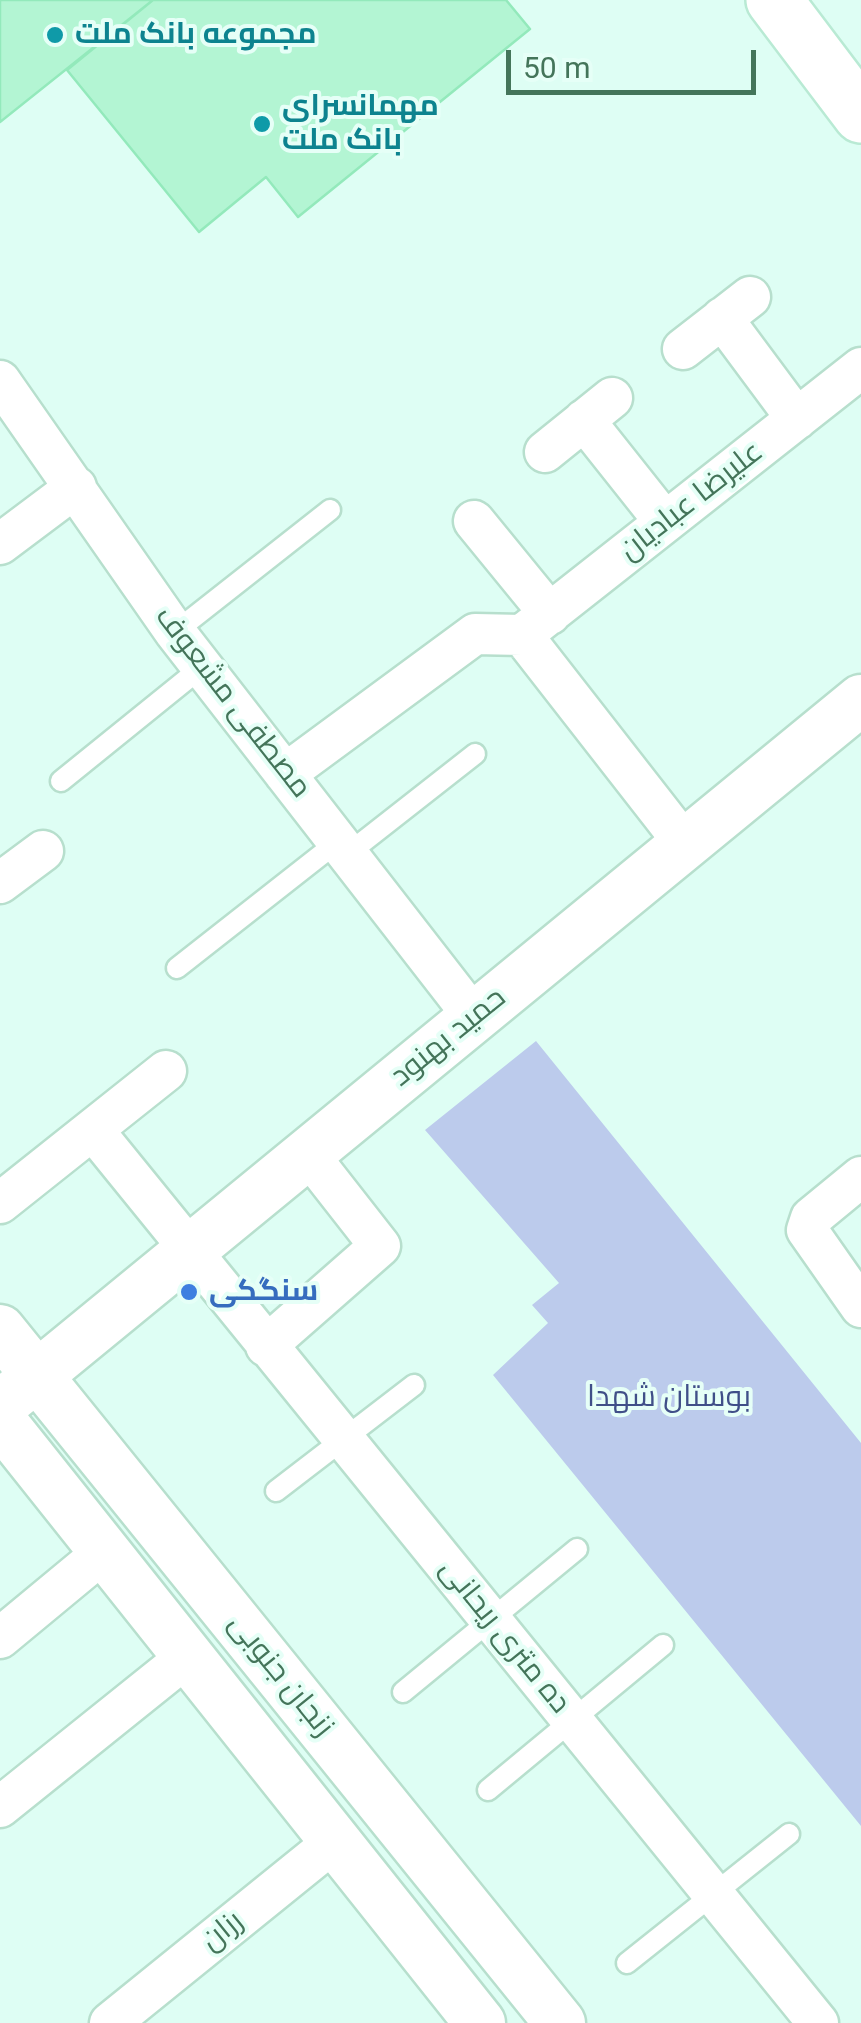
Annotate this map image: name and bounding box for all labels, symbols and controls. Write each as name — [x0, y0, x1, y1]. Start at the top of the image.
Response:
place label: مجموعه بانک ملت — [75, 17, 317, 53]
marker: مجموعه بانک ملت — [44, 24, 66, 46]
scale bar — [511, 30, 761, 92]
text: 50 m — [523, 50, 590, 85]
place label: مهمانسرای بانک ملت — [282, 89, 439, 160]
marker: مهمانسرای بانک ملت — [251, 113, 273, 135]
street label: علیرضا عبادیان — [613, 435, 771, 569]
street label: مصطفی مشعوف — [146, 600, 318, 806]
street label: حمید بهنود — [384, 981, 514, 1095]
place label: سنگکی — [209, 1274, 318, 1310]
marker: سنگکی — [178, 1281, 200, 1303]
park label: بوستان شهدا — [587, 1380, 751, 1416]
street label: ده متری ریحانی — [431, 1553, 577, 1721]
street label: زنجان جنوبی — [220, 1607, 340, 1745]
street label: رزان — [195, 1904, 251, 1960]

